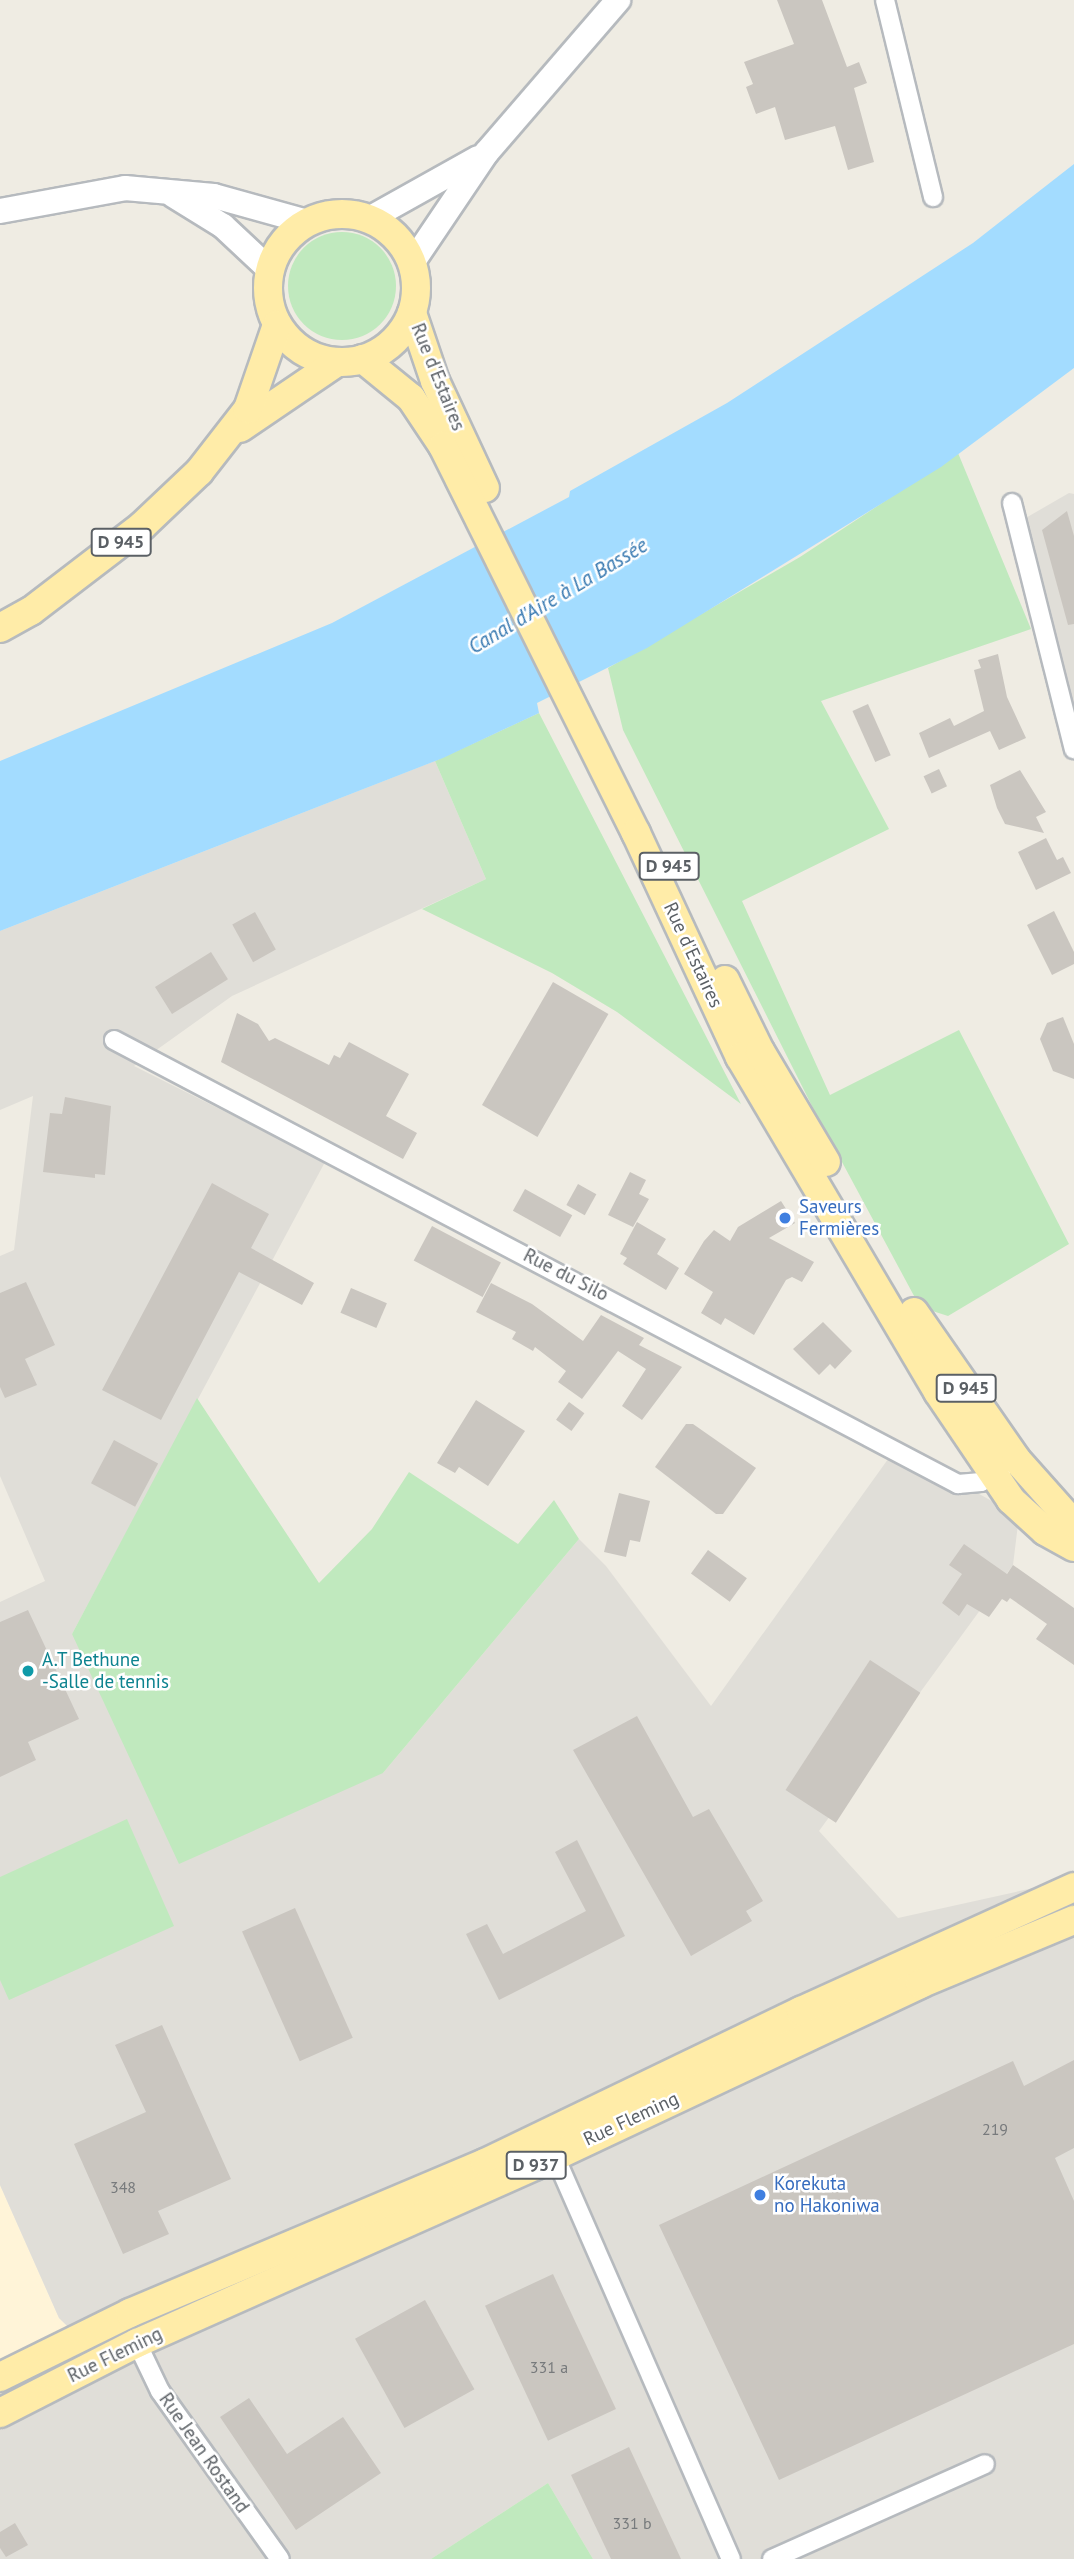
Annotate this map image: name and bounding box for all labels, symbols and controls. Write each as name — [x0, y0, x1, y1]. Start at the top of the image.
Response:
street label: Rue d'Estaires — [406, 320, 470, 434]
road number: D 945 — [90, 528, 152, 556]
water label: Canal d'Aire à La Bassée — [464, 533, 652, 659]
road number: D 945 — [638, 852, 700, 880]
street label: Rue d'Estaires — [659, 899, 727, 1011]
place label: Saveurs Fermières — [799, 1196, 879, 1240]
marker: Saveurs Fermières — [777, 1210, 793, 1226]
street label: Rue du Silo — [520, 1244, 612, 1306]
road number: D 945 — [934, 1373, 998, 1402]
place label: A.T Bethune -Salle de tennis — [42, 1649, 169, 1693]
marker: A.T Bethune -Salle de tennis — [20, 1663, 36, 1679]
street label: Rue Fleming — [580, 2087, 682, 2151]
house number: 219 — [982, 2119, 1008, 2139]
road number: D 937 — [504, 2150, 568, 2180]
place label: Korekuta no Hakoniwa — [774, 2173, 880, 2217]
house number: 348 — [110, 2177, 136, 2197]
marker: Korekuta no Hakoniwa — [752, 2187, 768, 2203]
street label: Rue Fleming — [64, 2322, 166, 2388]
house number: 331 a — [530, 2357, 568, 2377]
street label: Rue Jean Rostand — [154, 2389, 254, 2517]
house number: 331 b — [612, 2513, 652, 2533]

